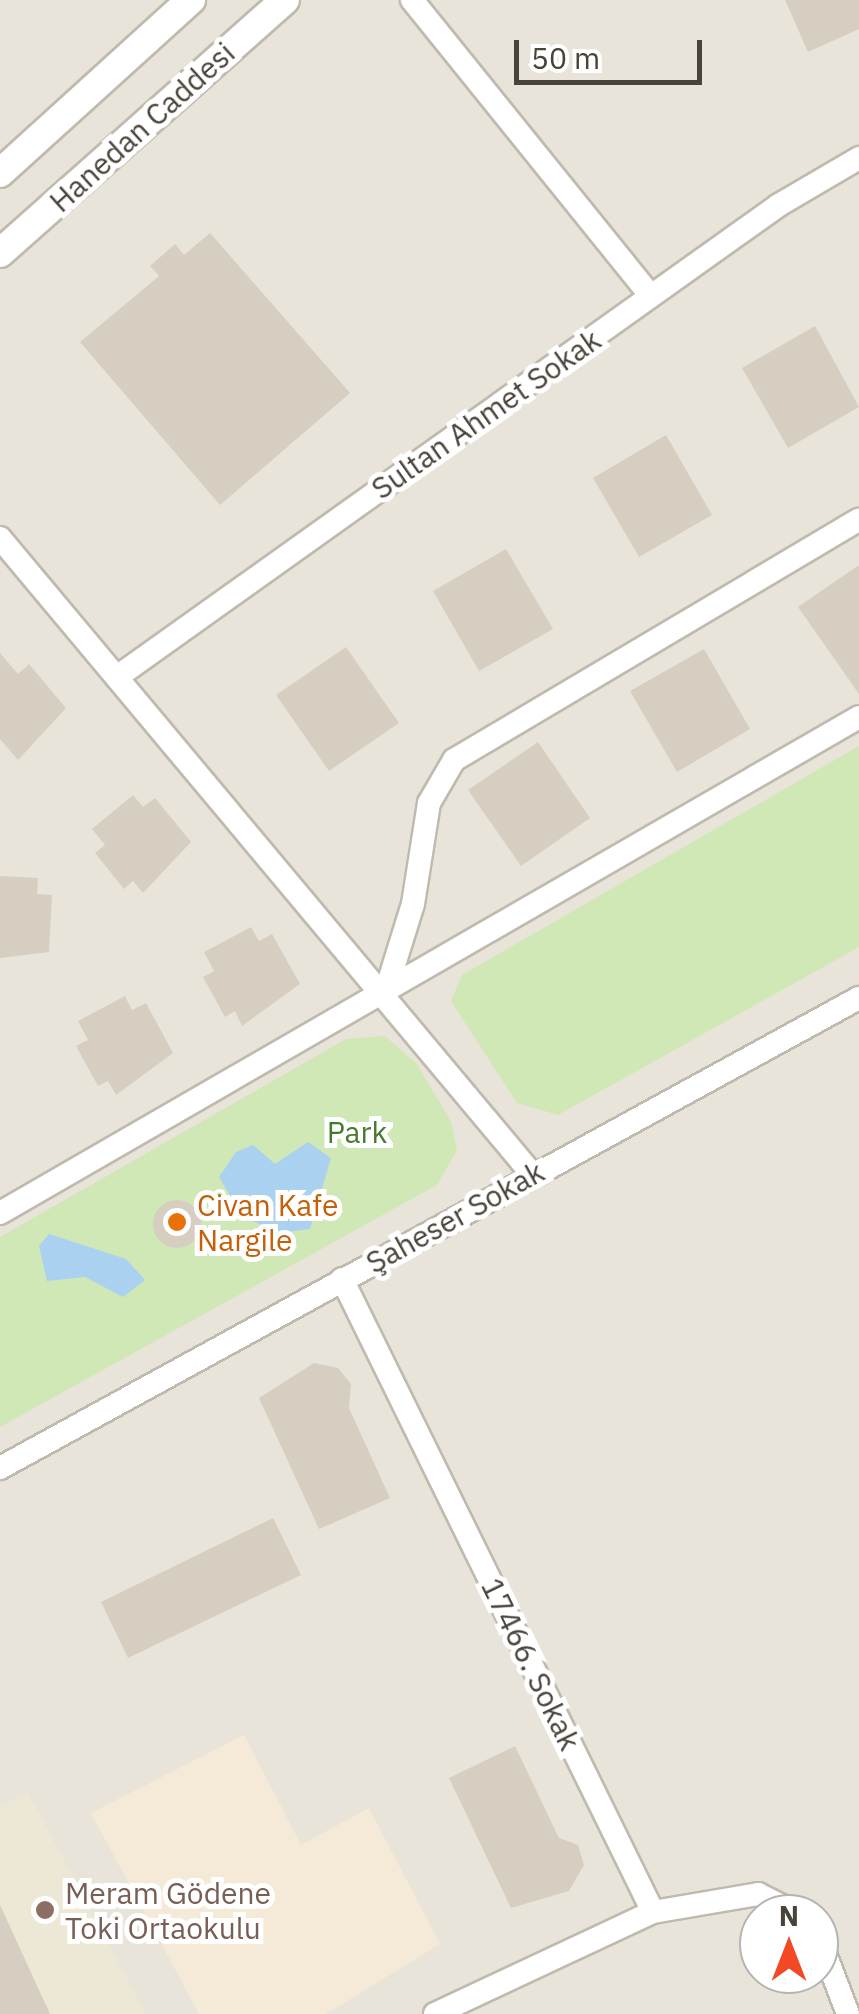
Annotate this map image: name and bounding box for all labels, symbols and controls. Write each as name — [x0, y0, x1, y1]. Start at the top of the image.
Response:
scale bar — [519, 20, 706, 82]
street label: Hanedan Caddesi — [42, 35, 242, 219]
text: 50 m — [531, 38, 600, 77]
street label: Sultan Ahmet Sokak — [365, 321, 607, 507]
park label: Park — [327, 1114, 387, 1150]
street label: Şaheser Sokak — [360, 1153, 550, 1281]
place label: Civan Kafe Nargile — [197, 1187, 338, 1258]
marker: Civan Kafe Nargile — [166, 1211, 188, 1233]
street label: 17466. Sokak — [474, 1572, 588, 1756]
place label: Meram Gödene Toki Ortaokulu — [65, 1875, 271, 1946]
north arrow — [739, 1894, 839, 1994]
text: N — [779, 1897, 799, 1934]
marker: Meram Gödene Toki Ortaokulu — [34, 1899, 56, 1921]

